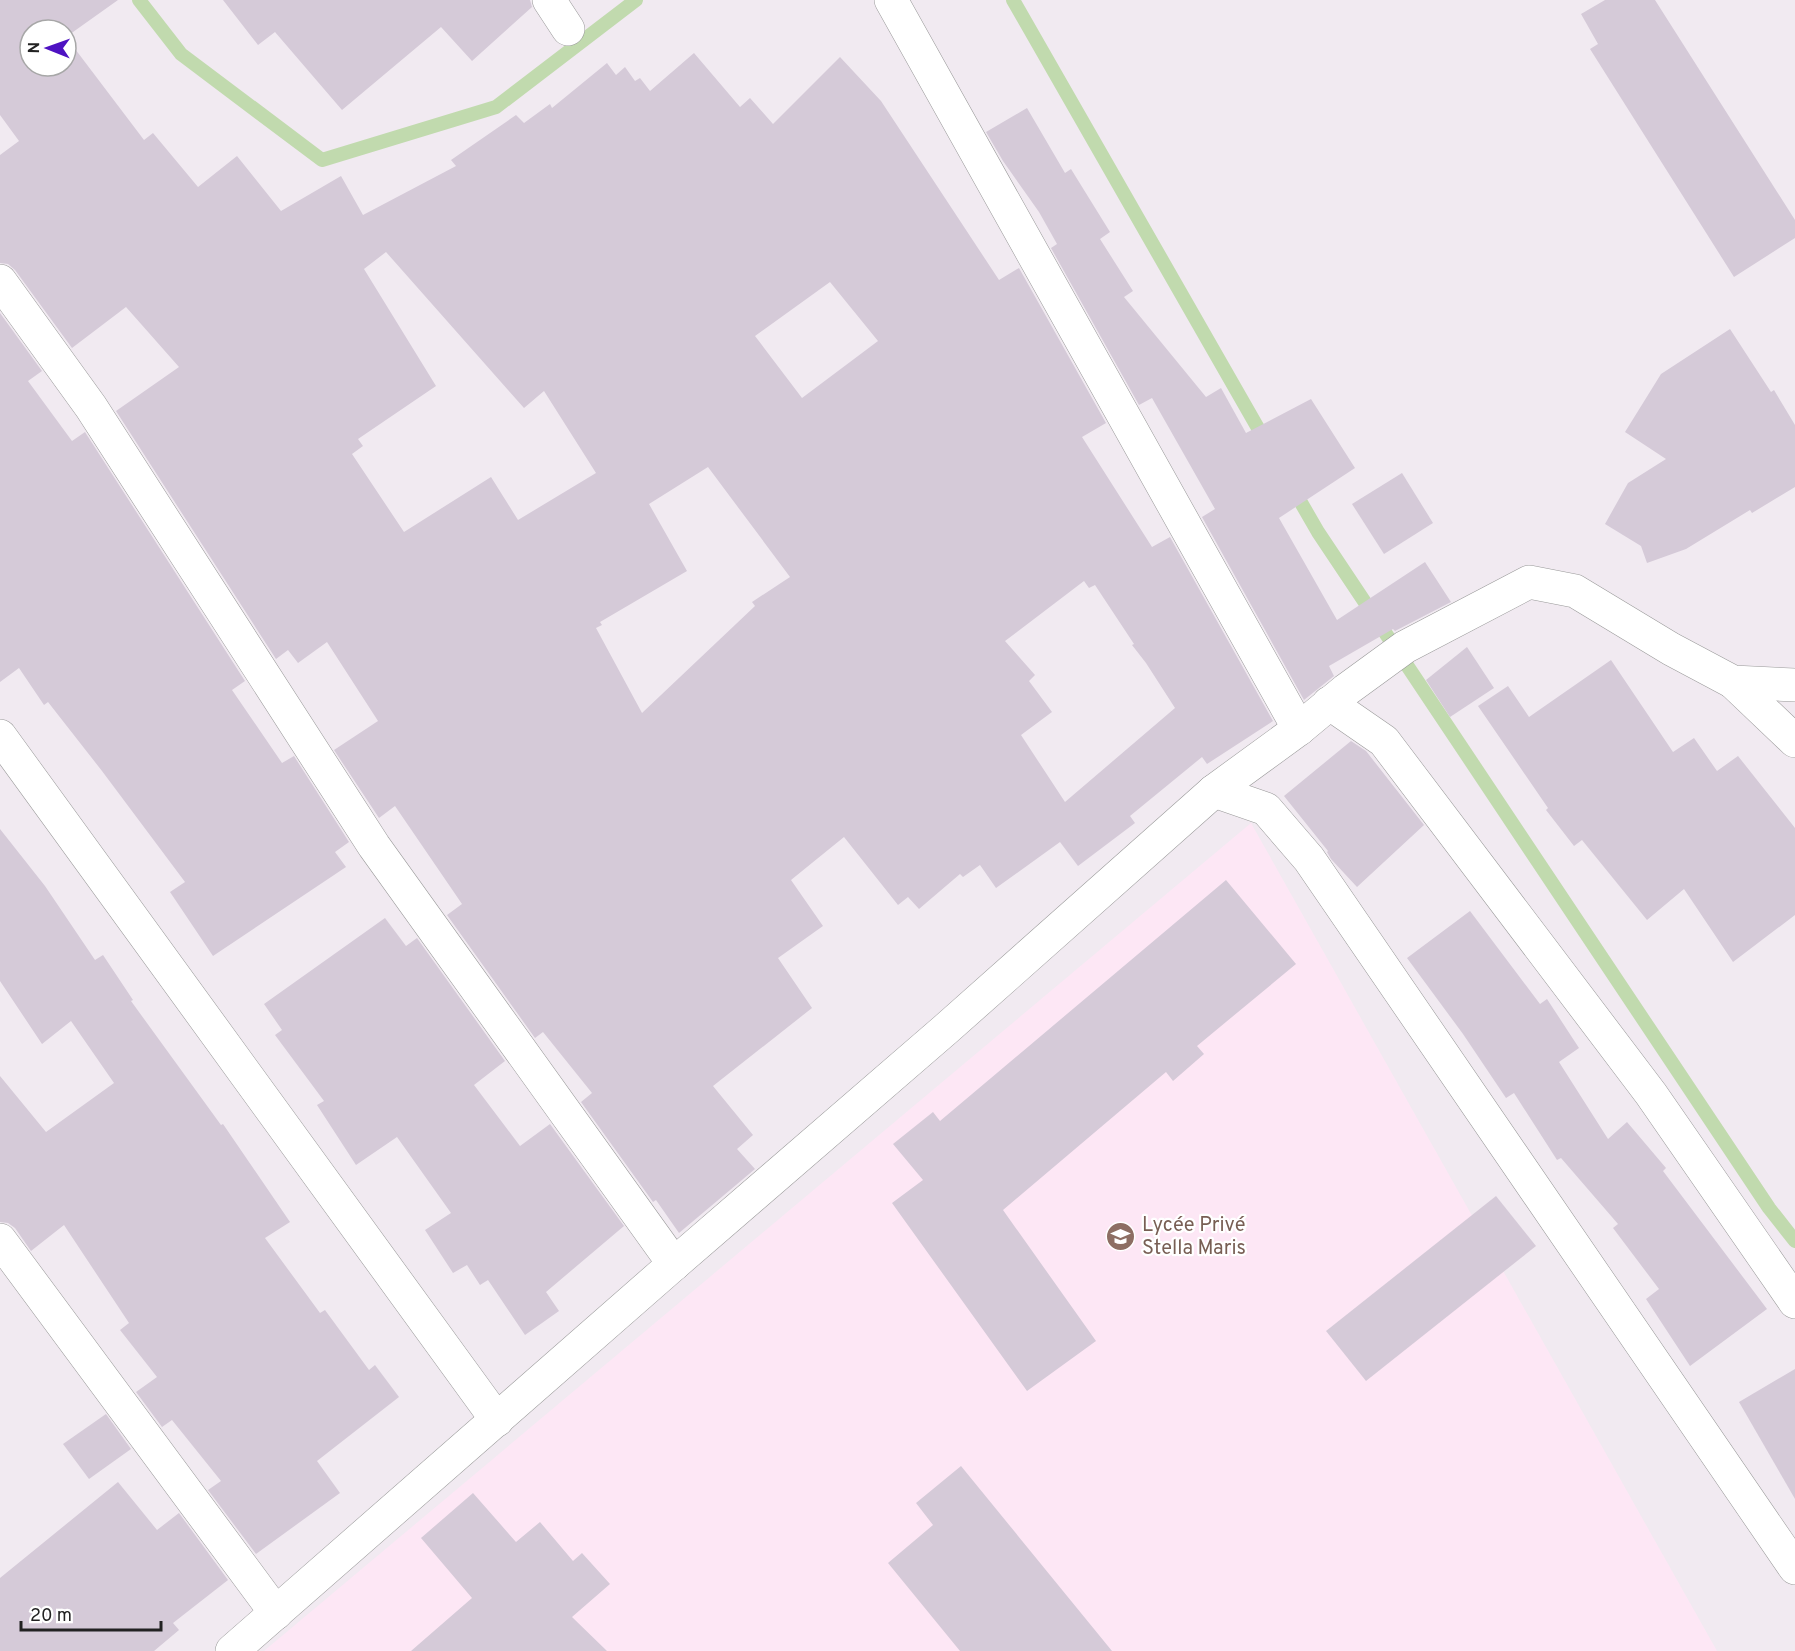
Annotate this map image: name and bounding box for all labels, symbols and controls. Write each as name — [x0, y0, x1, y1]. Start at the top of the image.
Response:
north arrow — [18, 18, 78, 78]
text: N — [25, 42, 45, 54]
place label: Lycée Privé Stella Maris — [1142, 1213, 1246, 1262]
school or university icon: Lycée Privé Stella Maris — [1105, 1221, 1137, 1253]
scale bar — [21, 1594, 160, 1632]
text: 20 m — [30, 1605, 72, 1628]

